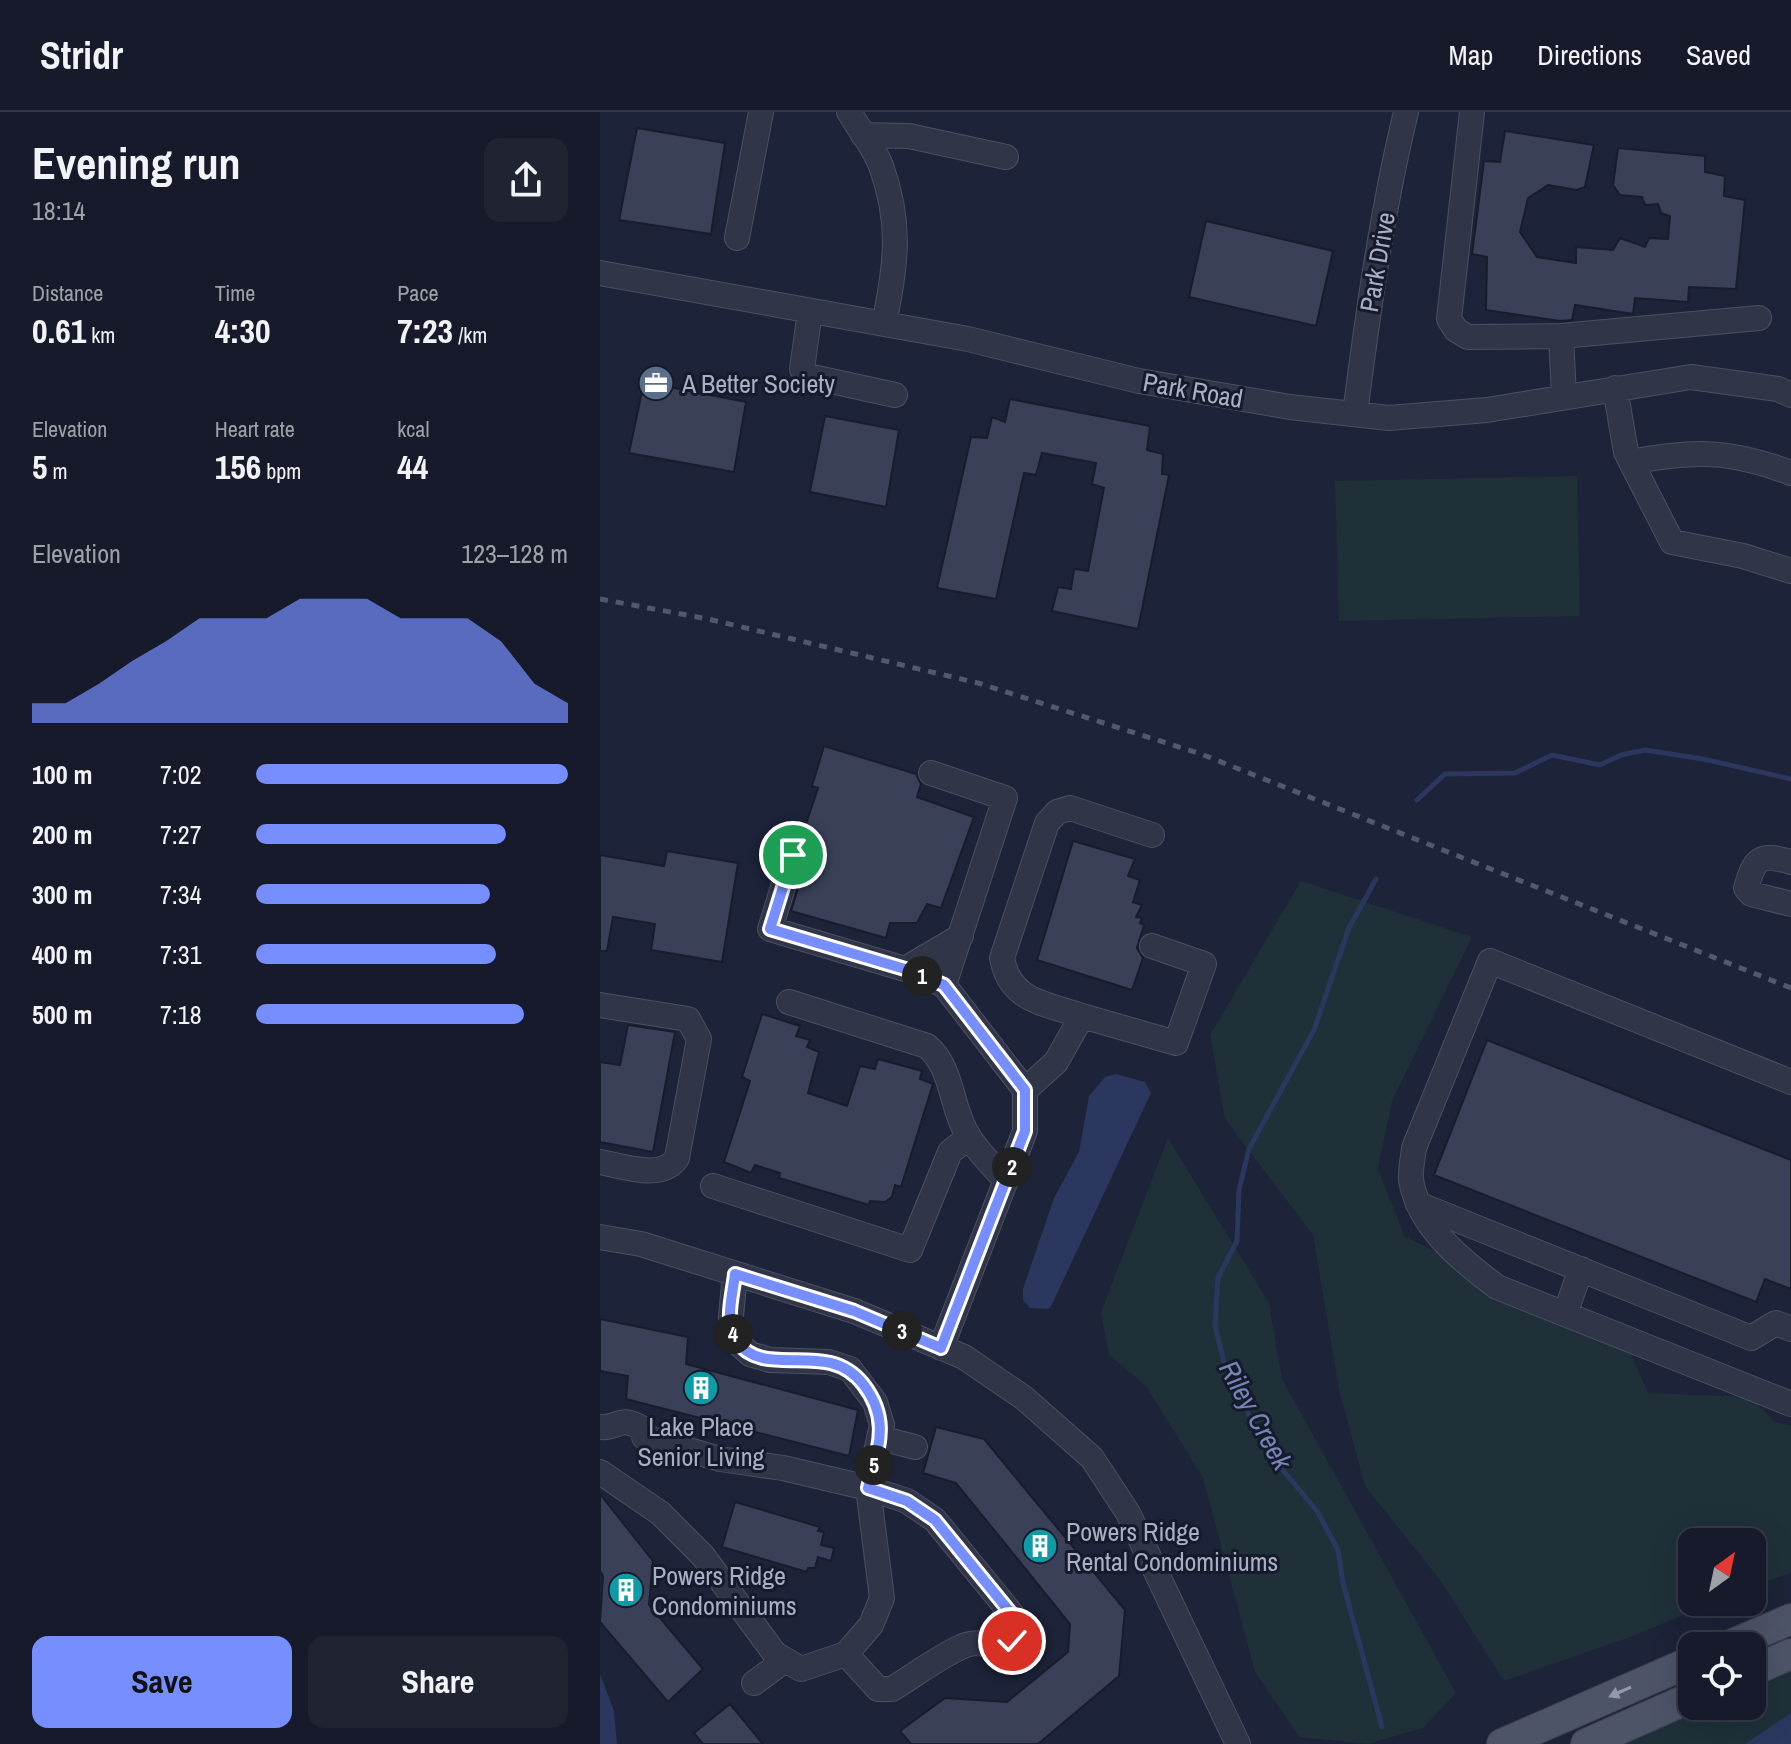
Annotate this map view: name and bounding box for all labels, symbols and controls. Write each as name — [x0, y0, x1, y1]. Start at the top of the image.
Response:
text: Stridr — [40, 30, 123, 81]
text: Map — [1449, 36, 1493, 74]
text: Directions — [1537, 36, 1642, 74]
text: Saved — [1686, 36, 1751, 74]
text: Evening run — [32, 133, 241, 193]
button: share — [484, 138, 568, 222]
text: 18:14 — [32, 193, 85, 228]
street label: Park Drive — [1351, 209, 1403, 315]
text: Distance — [32, 278, 103, 308]
text: Time — [215, 278, 255, 308]
text: Pace — [397, 278, 438, 308]
text: 0.61 — [32, 308, 86, 354]
text: 4:30 — [215, 308, 270, 354]
text: 7:23 — [397, 308, 453, 354]
text: km — [86, 320, 115, 350]
text: /km — [453, 320, 487, 350]
office icon: A Better Society — [637, 364, 675, 402]
street label: Park Road — [1140, 364, 1246, 416]
place label: A Better Society — [681, 366, 835, 401]
text: Elevation — [32, 414, 107, 444]
text: Heart rate — [215, 414, 295, 444]
text: kcal — [397, 414, 429, 444]
text: 5 — [32, 444, 48, 490]
text: 156 — [215, 444, 261, 490]
text: 44 — [397, 444, 428, 490]
text: m — [48, 456, 68, 486]
text: bpm — [261, 456, 301, 486]
text: Elevation — [32, 536, 121, 571]
text: 123–128 m — [461, 536, 568, 571]
text: 100 m — [32, 757, 92, 792]
text: 7:02 — [160, 757, 202, 792]
text: 200 m — [32, 817, 92, 852]
text: 7:27 — [160, 817, 202, 852]
pin — [759, 821, 827, 889]
icon: arrive — [771, 833, 815, 877]
text: 300 m — [32, 877, 92, 912]
text: 7:34 — [160, 877, 202, 912]
text: 400 m — [32, 937, 92, 972]
text: 7:31 — [160, 937, 202, 972]
pin: 1 — [902, 956, 942, 996]
text: 1 — [917, 961, 927, 991]
text: 500 m — [32, 997, 92, 1032]
text: 7:18 — [160, 997, 202, 1032]
pin: 2 — [992, 1147, 1032, 1187]
text: 2 — [1007, 1152, 1017, 1182]
pin: 3 — [882, 1311, 922, 1351]
pin: 4 — [713, 1314, 753, 1354]
text: 3 — [897, 1316, 907, 1346]
text: 4 — [728, 1319, 738, 1349]
water label: Riley Creek — [1210, 1353, 1302, 1478]
building icon: Lake Place Senior Living — [682, 1369, 720, 1407]
place label: Lake Place Senior Living — [638, 1409, 765, 1474]
pin: 5 — [854, 1445, 894, 1485]
text: 5 — [869, 1450, 879, 1480]
place label: Powers Ridge Rental Condominiums — [1066, 1514, 1278, 1579]
building icon: Powers Ridge Rental Condominiums — [1021, 1527, 1059, 1565]
north arrow — [1678, 1528, 1766, 1616]
map controls — [1678, 1528, 1766, 1720]
place label: Powers Ridge Condominiums — [652, 1558, 797, 1623]
building icon: Powers Ridge Condominiums — [607, 1571, 645, 1609]
pin — [978, 1607, 1046, 1675]
icon: check — [990, 1619, 1034, 1663]
button: locate — [1678, 1632, 1766, 1720]
button: Save — [32, 1636, 292, 1728]
button: Share — [308, 1636, 568, 1728]
one-way arrow — [1608, 1686, 1632, 1699]

